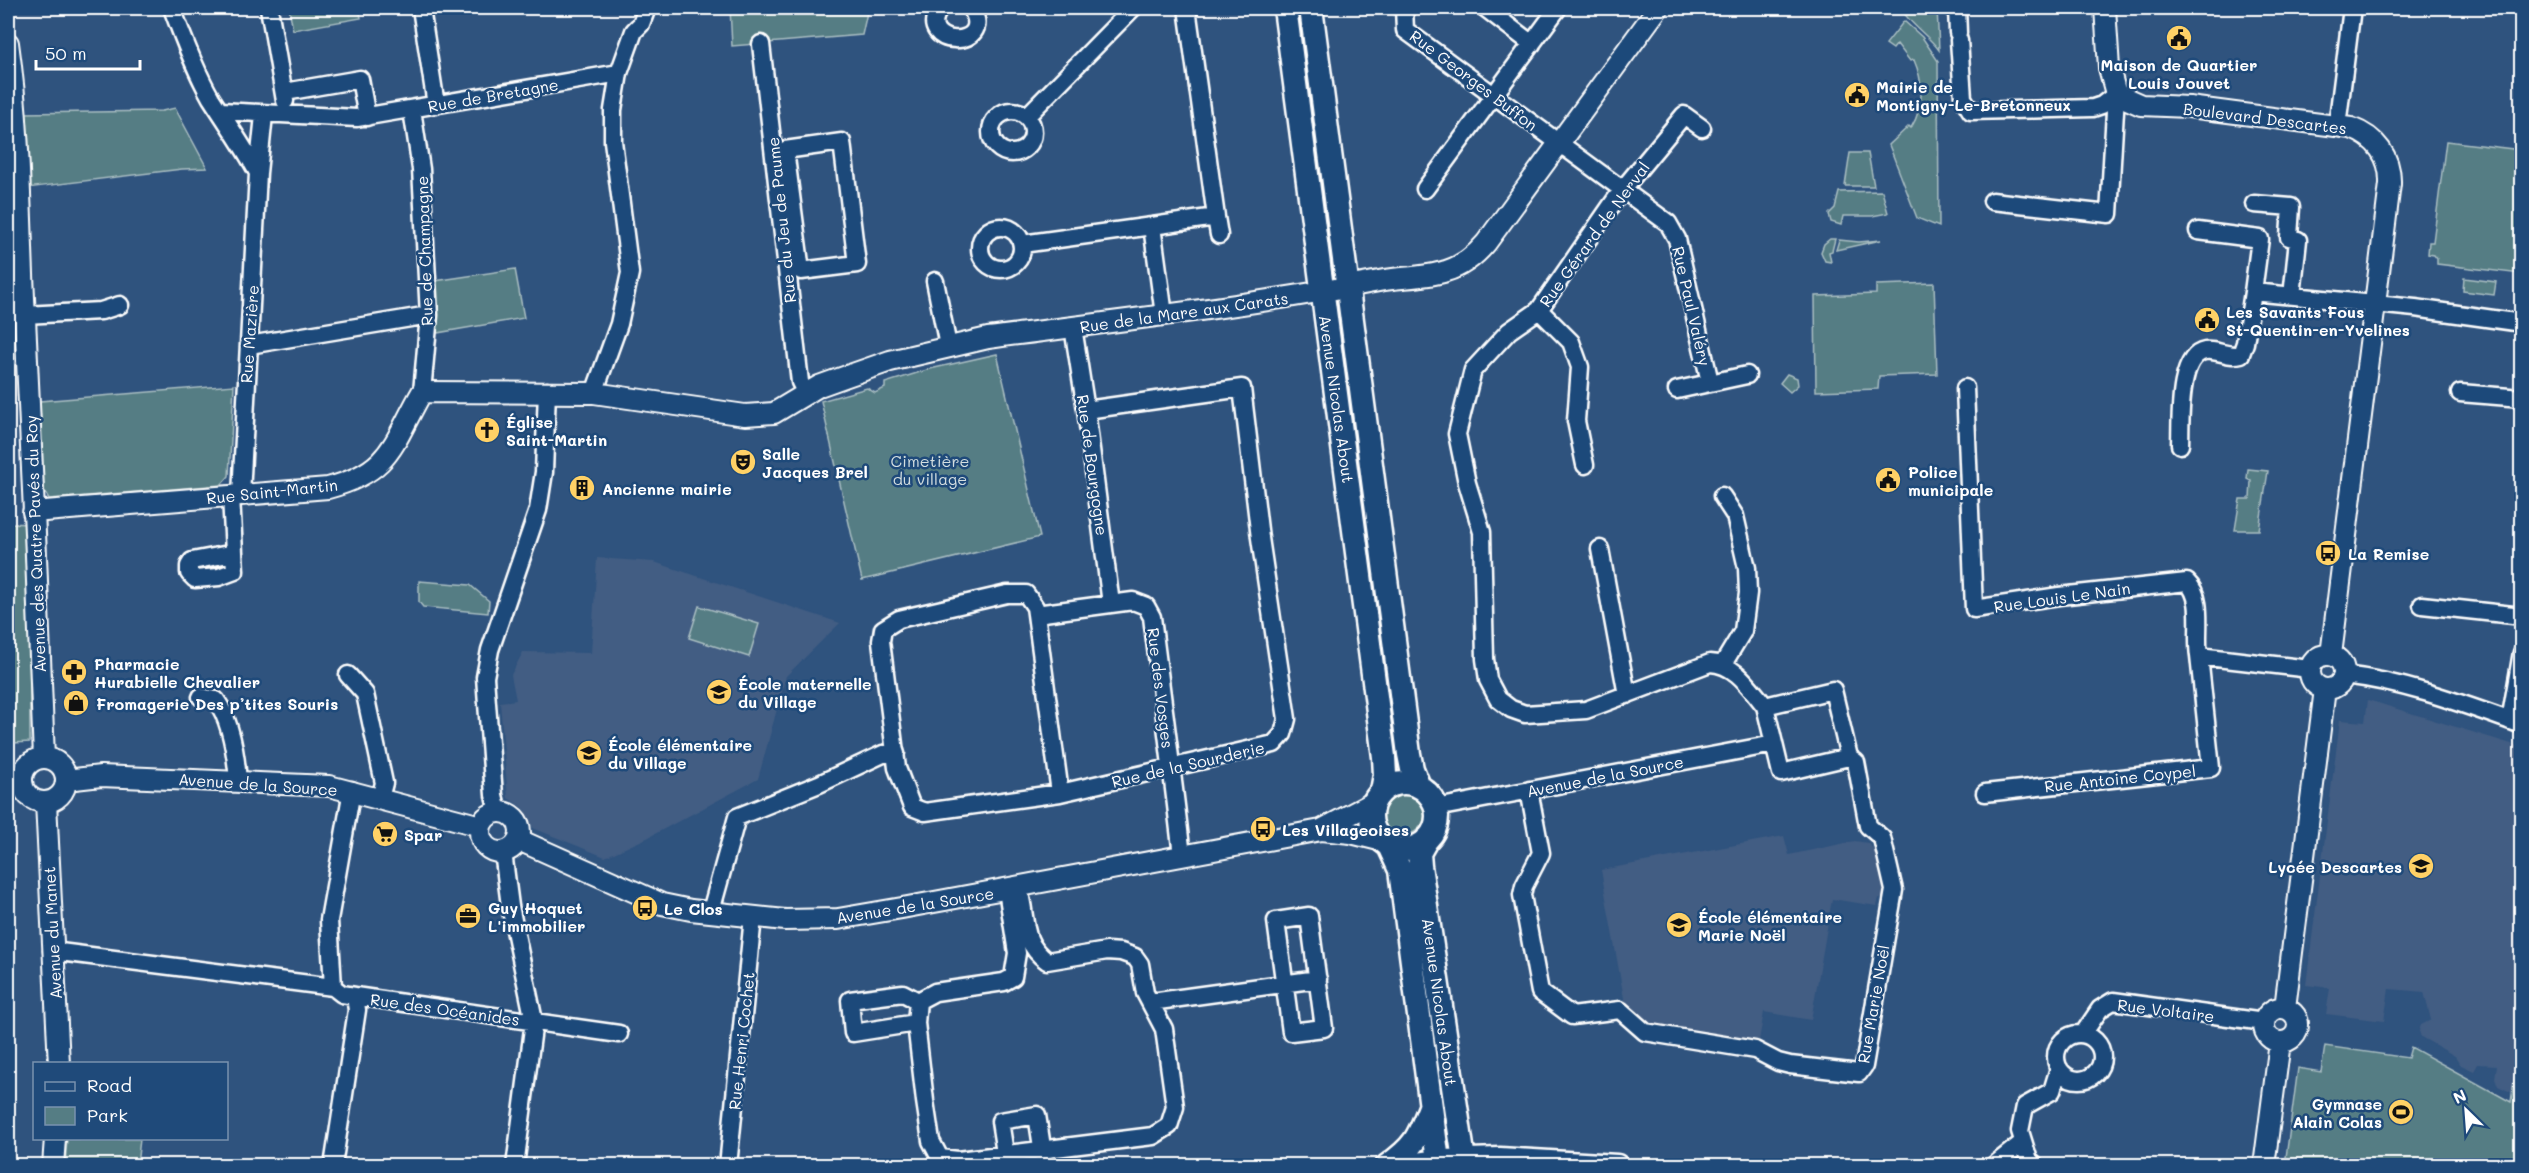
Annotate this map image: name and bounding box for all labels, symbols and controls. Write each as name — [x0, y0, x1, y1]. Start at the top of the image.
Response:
public building icon: Maison de Quartier Louis Jouvet — [2164, 23, 2194, 53]
street label: Rue Georges Buffon — [1406, 25, 1542, 135]
scale bar — [36, 33, 140, 71]
text: 50 m — [45, 41, 87, 65]
place label: Maison de Quartier Louis Jouvet — [2101, 54, 2257, 93]
street label: Rue de Bretagne — [426, 73, 560, 117]
place label: Mairie de Montigny-Le-Bretonneux — [1876, 76, 2071, 115]
public building icon: Mairie de Montigny-Le-Bretonneux — [1842, 80, 1872, 110]
street label: Boulevard Descartes — [2182, 98, 2348, 138]
street label: Rue du Jeu de Paume — [762, 136, 800, 304]
street label: Rue Gérard de Nerval — [1534, 157, 1654, 311]
street label: Rue de Champagne — [411, 176, 437, 326]
street label: Rue Paul Valéry — [1668, 244, 1716, 368]
street label: Rue Mazière — [235, 284, 263, 384]
street label: Rue de la Mare aux Carats — [1078, 287, 1290, 337]
place label: Les Savants Fous St-Quentin-en-Yvelines — [2226, 301, 2410, 340]
public building icon: Les Savants Fous St-Quentin-en-Yvelines — [2192, 305, 2222, 335]
street label: Avenue Nicolas About — [1315, 314, 1359, 484]
street label: Rue de Bourgogne — [1073, 393, 1113, 537]
place label: Église Saint-Martin — [506, 411, 607, 450]
street label: Avenue des Quatre Pavés du Roy — [20, 415, 50, 673]
church icon: Église Saint-Martin — [472, 415, 502, 445]
place label: Salle Jacques Brel — [762, 443, 868, 482]
theatre icon: Salle Jacques Brel — [728, 447, 758, 477]
park label: Cimetière du village — [891, 450, 969, 489]
place label: Police municipale — [1908, 461, 1993, 500]
public building icon: Police municipale — [1873, 465, 1903, 495]
building icon: Ancienne mairie — [567, 473, 597, 503]
street label: Rue Saint-Martin — [205, 474, 339, 508]
place label: Ancienne mairie — [602, 478, 732, 499]
bus stop icon: La Remise — [2313, 538, 2343, 568]
place label: La Remise — [2348, 543, 2429, 564]
street label: Rue Louis Le Nain — [1992, 577, 2132, 617]
street label: Rue des Vosges — [1143, 626, 1179, 750]
place label: Pharmacie Hurabielle Chevalier — [94, 653, 260, 692]
pharmacy icon: Pharmacie Hurabielle Chevalier — [59, 657, 89, 687]
place label: École maternelle du Village — [738, 673, 872, 712]
school or university icon: École maternelle du Village — [704, 677, 734, 707]
shop icon: Fromagerie Des p’tites Souris — [61, 688, 91, 718]
place label: Fromagerie Des p’tites Souris — [96, 693, 338, 714]
place label: École élémentaire du Village — [608, 734, 752, 773]
street label: Rue de la Sourderie — [1109, 736, 1267, 792]
school or university icon: École élémentaire du Village — [574, 738, 604, 768]
street label: Avenue de la Source — [1525, 750, 1685, 802]
street label: Rue Antoine Coypel — [2043, 760, 2197, 796]
street label: Avenue de la Source — [178, 768, 338, 800]
bus stop icon: Les Villageoises — [1248, 814, 1278, 844]
supermarket icon: Spar — [370, 819, 400, 849]
place label: Les Villageoises — [1282, 819, 1409, 840]
place label: Spar — [404, 824, 442, 845]
school or university icon: Lycée Descartes — [2406, 851, 2436, 881]
place label: Lycée Descartes — [2268, 856, 2402, 877]
street label: Avenue du Manet — [38, 866, 66, 1000]
street label: Avenue de la Source — [835, 882, 995, 928]
bus stop icon: Le Clos — [630, 893, 660, 923]
place label: Guy Hoquet L'immobilier — [488, 897, 585, 936]
place label: Le Clos — [664, 898, 723, 919]
office icon: Guy Hoquet L'immobilier — [453, 901, 483, 931]
place label: École élémentaire Marie Noël — [1698, 906, 1842, 945]
school or university icon: École élémentaire Marie Noël — [1664, 910, 1694, 940]
street label: Avenue Nicolas About — [1418, 917, 1462, 1087]
street label: Rue Marie Noël — [1852, 943, 1894, 1065]
street label: Rue Henri Cochet — [723, 971, 759, 1111]
street label: Rue des Océanides — [369, 988, 521, 1030]
street label: Rue Voltaire — [2116, 994, 2216, 1026]
legend — [33, 1062, 228, 1140]
text: Road — [87, 1073, 132, 1097]
north arrow — [2436, 1080, 2496, 1140]
text: N — [2450, 1084, 2469, 1108]
place label: Gymnase Alain Colas — [2293, 1093, 2382, 1132]
sports icon: Gymnase Alain Colas — [2386, 1097, 2416, 1127]
text: Park — [87, 1103, 128, 1127]

